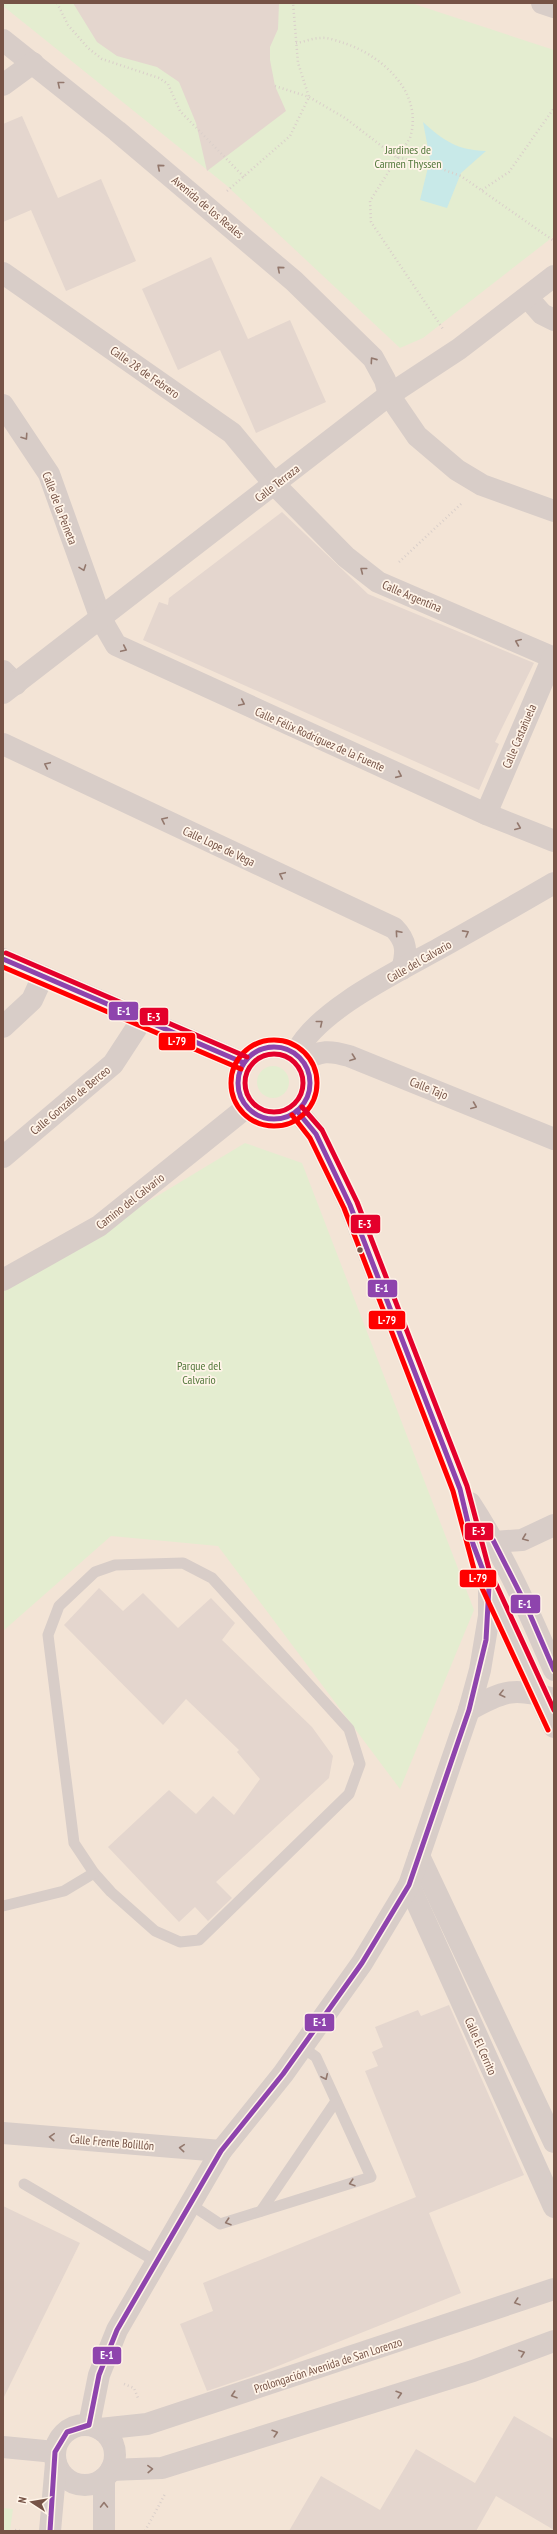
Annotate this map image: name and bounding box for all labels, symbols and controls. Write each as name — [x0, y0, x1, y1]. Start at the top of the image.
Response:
one-way arrow — [57, 82, 64, 89]
park label: Jardines de Carmen Thyssen — [374, 142, 442, 171]
one-way arrow — [158, 164, 165, 171]
street label: Avenida de los Reales — [169, 172, 247, 242]
one-way arrow — [278, 267, 285, 274]
street label: Calle 28 de Febrero — [107, 343, 183, 401]
one-way arrow — [371, 358, 378, 365]
one-way arrow — [20, 433, 27, 440]
street label: Calle Terraza — [252, 461, 302, 505]
street label: Calle de la Peineta — [39, 469, 81, 547]
one-way arrow — [78, 564, 87, 571]
one-way arrow — [360, 568, 367, 575]
street label: Calle Argentina — [380, 577, 444, 615]
one-way arrow — [515, 639, 522, 647]
one-way arrow — [120, 644, 128, 652]
one-way arrow — [238, 698, 245, 706]
street label: Calle Castañuela — [499, 701, 539, 770]
street label: Calle Félix Rodríguez de la Fuente — [253, 704, 387, 774]
one-way arrow — [43, 762, 51, 770]
one-way arrow — [395, 770, 402, 778]
one-way arrow — [161, 817, 169, 825]
one-way arrow — [514, 822, 521, 830]
street label: Calle Lope de Vega — [181, 823, 258, 869]
one-way arrow — [279, 872, 286, 880]
one-way arrow — [395, 930, 402, 938]
one-way arrow — [462, 931, 469, 938]
street label: Calle del Calvario — [384, 936, 454, 986]
line badge: E-1 — [108, 1001, 139, 1021]
text: E-1 — [117, 1004, 131, 1018]
line badge: E-3 — [139, 1007, 169, 1026]
text: E-3 — [147, 1010, 161, 1024]
one-way arrow — [315, 1021, 323, 1028]
line badge: L-79 — [158, 1032, 196, 1051]
text: L-79 — [168, 1034, 186, 1048]
one-way arrow — [350, 1053, 357, 1061]
street label: Calle Gonzalo de Berceo — [27, 1062, 113, 1138]
street label: Calle Tajo — [408, 1074, 450, 1102]
one-way arrow — [470, 1101, 477, 1109]
street label: Camino del Calvario — [93, 1170, 167, 1232]
line badge: E-3 — [350, 1214, 381, 1234]
text: E-3 — [358, 1217, 372, 1231]
unlabelled marker — [355, 1245, 365, 1255]
line badge: E-1 — [367, 1279, 398, 1298]
text: E-1 — [375, 1281, 389, 1295]
line badge: L-79 — [368, 1310, 406, 1330]
text: L-79 — [378, 1313, 396, 1327]
park label: Parque del Calvario — [177, 1358, 221, 1387]
line badge: E-3 — [464, 1522, 494, 1541]
text: E-3 — [472, 1524, 486, 1538]
one-way arrow — [522, 1533, 529, 1541]
line badge: L-79 — [459, 1569, 497, 1588]
text: L-79 — [469, 1571, 487, 1585]
line badge: E-1 — [510, 1594, 541, 1614]
text: E-1 — [518, 1597, 532, 1611]
one-way arrow — [499, 1689, 505, 1697]
line badge: E-1 — [304, 2013, 335, 2032]
text: E-1 — [313, 2015, 327, 2029]
street label: Calle El Cerrito — [462, 2015, 500, 2077]
one-way arrow — [320, 2072, 328, 2080]
street label: Calle Frente Bolillón — [69, 2131, 155, 2153]
one-way arrow — [49, 2132, 55, 2141]
one-way arrow — [179, 2143, 185, 2152]
one-way arrow — [349, 2178, 356, 2187]
one-way arrow — [225, 2217, 232, 2226]
one-way arrow — [514, 2297, 521, 2306]
street label: Prolongación Avenida de San Lorenzo — [252, 2334, 404, 2396]
line badge: E-1 — [92, 2346, 122, 2365]
text: E-1 — [100, 2348, 114, 2362]
one-way arrow — [519, 2349, 526, 2358]
one-way arrow — [231, 2390, 238, 2399]
one-way arrow — [395, 2390, 402, 2399]
one-way arrow — [271, 2429, 278, 2438]
one-way arrow — [147, 2464, 153, 2473]
north arrow — [12, 2482, 52, 2522]
text: N — [15, 2496, 30, 2504]
one-way arrow — [100, 2502, 108, 2508]

